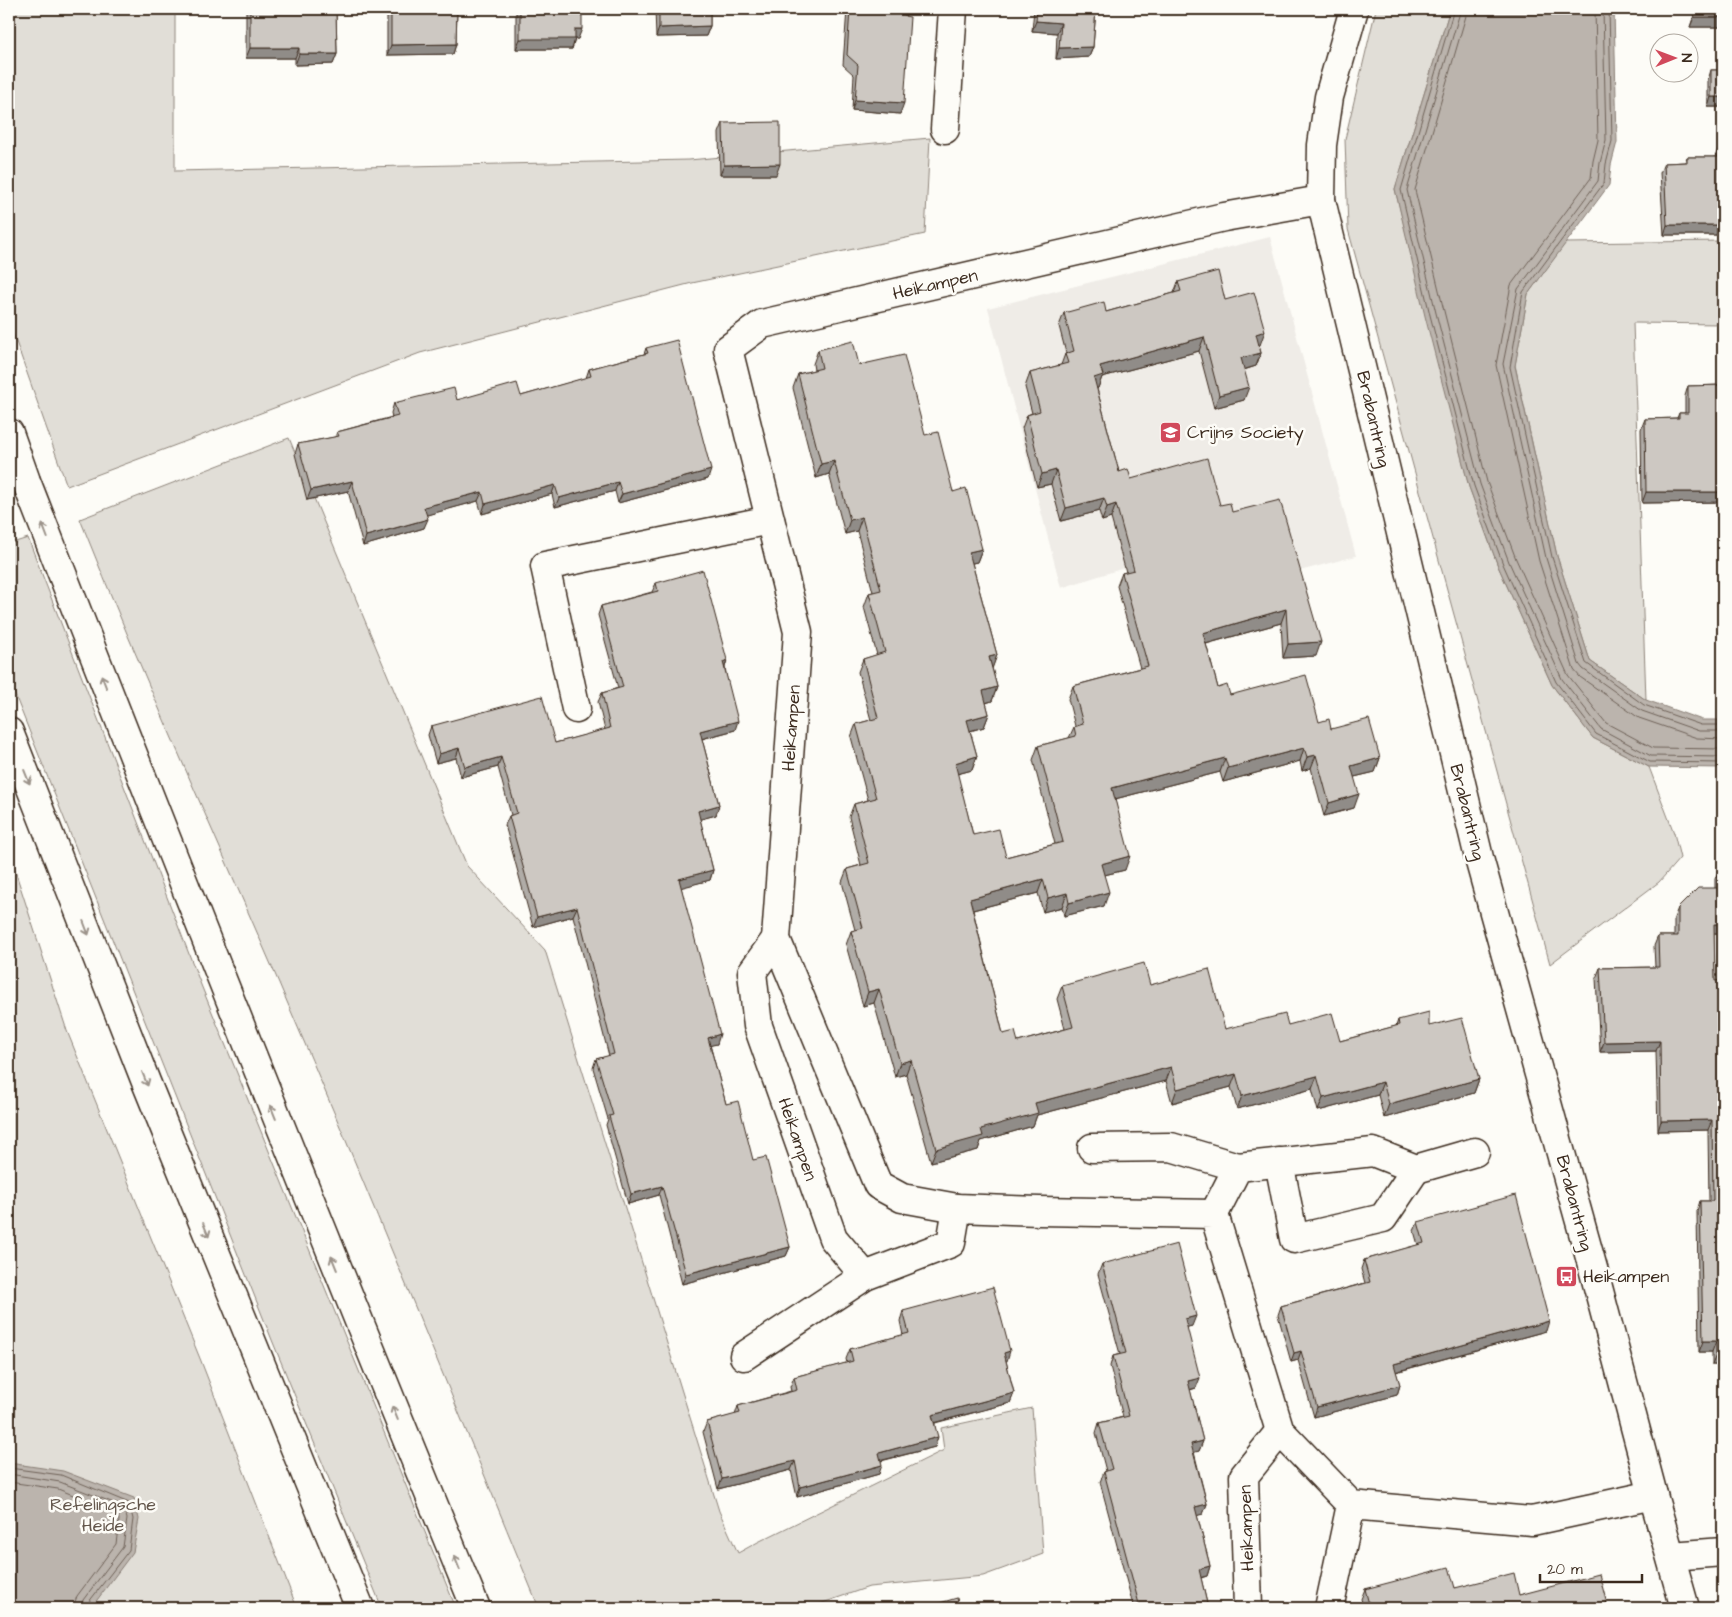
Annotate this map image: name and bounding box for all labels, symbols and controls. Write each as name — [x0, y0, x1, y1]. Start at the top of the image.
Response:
north arrow — [1650, 32, 1700, 82]
text: N — [1676, 53, 1696, 63]
street label: Heikampen — [890, 263, 980, 306]
street label: Brabantring — [1349, 368, 1397, 470]
school or university icon: Crijns Society — [1159, 420, 1183, 444]
place label: Crijns Society — [1187, 420, 1304, 446]
one-way arrow — [40, 524, 49, 539]
one-way arrow — [99, 675, 108, 691]
street label: Heikampen — [776, 684, 807, 772]
street label: Brabantring — [1443, 761, 1492, 863]
one-way arrow — [23, 769, 32, 784]
one-way arrow — [82, 920, 92, 935]
one-way arrow — [142, 1072, 151, 1087]
street label: Heikampen — [772, 1094, 823, 1184]
one-way arrow — [268, 1105, 278, 1120]
street label: Brabantring — [1549, 1152, 1599, 1254]
one-way arrow — [202, 1222, 212, 1237]
one-way arrow — [329, 1255, 338, 1271]
bus stop icon: Heikampen — [1555, 1264, 1579, 1288]
place label: Heikampen — [1583, 1264, 1669, 1289]
one-way arrow — [390, 1406, 400, 1421]
street label: Heikampen — [1233, 1484, 1260, 1572]
park label: Refelingsche Heide — [50, 1492, 156, 1538]
scale bar — [1540, 1552, 1642, 1584]
one-way arrow — [452, 1556, 462, 1571]
text: 20 m — [1547, 1559, 1583, 1580]

